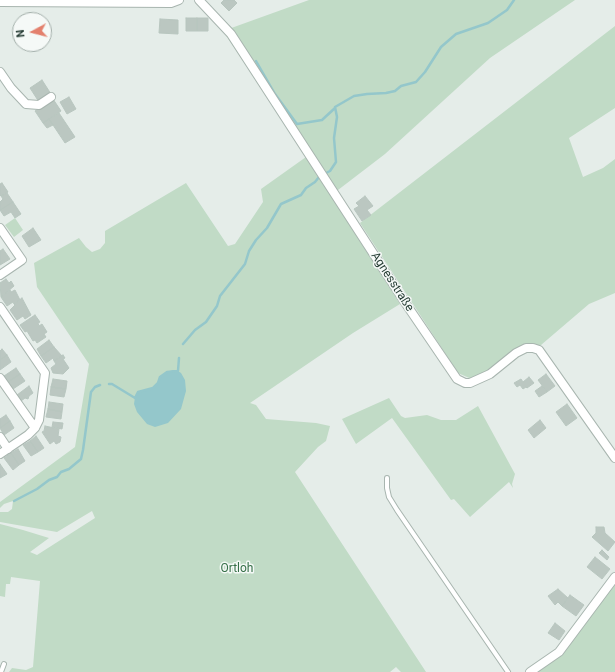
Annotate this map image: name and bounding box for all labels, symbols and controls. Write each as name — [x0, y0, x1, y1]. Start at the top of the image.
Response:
north arrow — [12, 12, 52, 52]
text: N — [14, 29, 28, 38]
street label: Agnesstraße — [368, 250, 416, 314]
park label: Ortloh — [221, 562, 253, 576]

